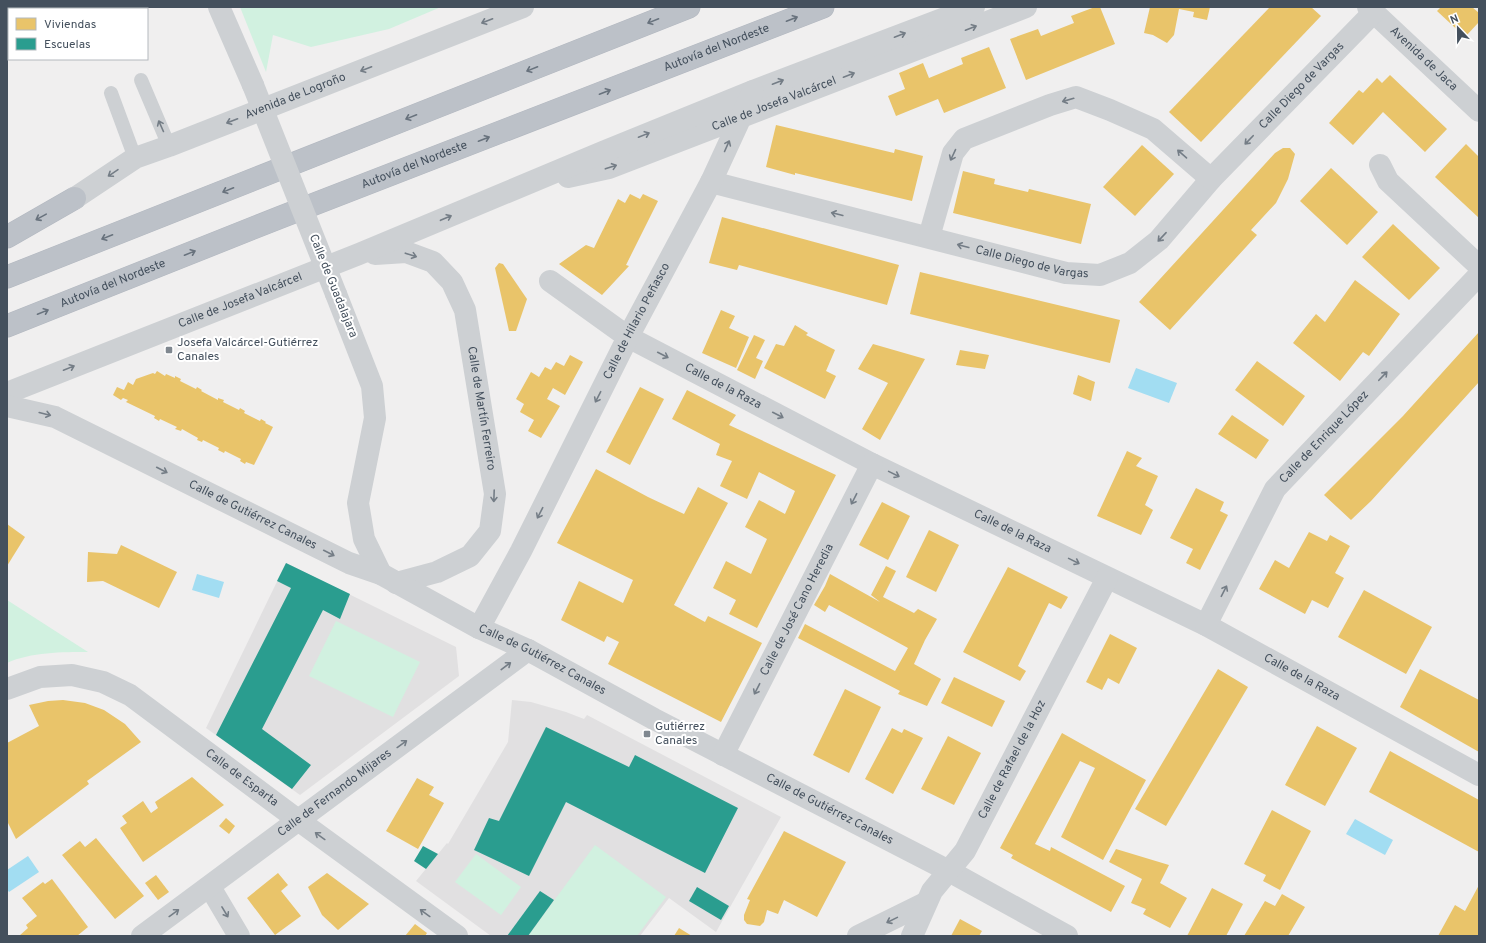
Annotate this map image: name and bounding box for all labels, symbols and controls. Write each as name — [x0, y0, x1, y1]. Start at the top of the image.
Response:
legend — [8, 8, 148, 60]
north arrow — [1438, 8, 1478, 48]
text: N — [1448, 12, 1461, 28]
one-way arrow — [785, 15, 797, 23]
text: Viviendas — [44, 17, 96, 33]
one-way arrow — [481, 18, 493, 26]
one-way arrow — [647, 18, 659, 26]
street label: Autovía del Nordeste — [661, 20, 772, 76]
street label: Avenida de Jaca — [1386, 23, 1461, 95]
one-way arrow — [964, 24, 976, 32]
one-way arrow — [893, 31, 905, 39]
text: Escuelas — [44, 37, 91, 53]
street label: Calle Diego de Vargas — [1256, 39, 1348, 133]
one-way arrow — [360, 65, 372, 73]
one-way arrow — [527, 66, 539, 73]
street label: Avenida de Logroño — [243, 69, 348, 123]
one-way arrow — [843, 70, 855, 78]
street label: Calle de Josefa Valcárcel — [710, 73, 839, 135]
one-way arrow — [772, 77, 784, 85]
one-way arrow — [599, 87, 611, 95]
one-way arrow — [1061, 97, 1074, 104]
one-way arrow — [406, 113, 418, 121]
one-way arrow — [226, 118, 238, 126]
one-way arrow — [157, 121, 164, 133]
one-way arrow — [638, 130, 650, 138]
one-way arrow — [478, 134, 490, 142]
one-way arrow — [1244, 135, 1254, 145]
street label: Autovía del Nordeste — [359, 138, 470, 193]
one-way arrow — [724, 141, 731, 153]
one-way arrow — [949, 148, 957, 160]
one-way arrow — [1176, 149, 1187, 158]
one-way arrow — [604, 163, 617, 170]
one-way arrow — [108, 169, 119, 177]
one-way arrow — [223, 186, 235, 194]
one-way arrow — [831, 210, 844, 217]
one-way arrow — [36, 214, 48, 222]
one-way arrow — [440, 214, 452, 221]
street label: Calle de Guadalajara — [305, 232, 361, 340]
one-way arrow — [1157, 232, 1166, 242]
one-way arrow — [102, 234, 114, 242]
one-way arrow — [957, 242, 970, 249]
street label: Calle Diego de Vargas — [973, 242, 1089, 282]
one-way arrow — [183, 249, 195, 257]
one-way arrow — [405, 251, 417, 259]
street label: Autovía del Nordeste — [58, 256, 168, 312]
street label: Calle de Hilario Peñasco — [600, 260, 674, 382]
street label: Calle de Josefa Valcárcel — [176, 269, 305, 333]
one-way arrow — [37, 308, 49, 315]
place label: Josefa Valcárcel-Gutiérrez Canales — [177, 335, 318, 365]
marker: Josefa Valcárcel-Gutiérrez Canales — [164, 345, 174, 355]
street label: Calle de Martín Ferreiro — [463, 345, 499, 472]
one-way arrow — [656, 352, 668, 359]
street label: Calle de la Raza — [682, 360, 764, 413]
one-way arrow — [63, 364, 75, 372]
one-way arrow — [1378, 371, 1388, 381]
street label: Calle de Enrique López — [1276, 387, 1373, 487]
one-way arrow — [594, 391, 601, 403]
one-way arrow — [38, 411, 51, 419]
one-way arrow — [772, 412, 784, 419]
one-way arrow — [156, 467, 168, 474]
one-way arrow — [887, 471, 899, 478]
street label: Calle de Gutiérrez Canales — [186, 477, 320, 554]
one-way arrow — [491, 489, 498, 502]
one-way arrow — [850, 492, 857, 504]
street label: Calle de la Raza — [971, 506, 1054, 557]
one-way arrow — [535, 507, 543, 519]
street label: Calle de José Cano Heredia — [757, 541, 838, 679]
one-way arrow — [322, 550, 334, 557]
one-way arrow — [1067, 558, 1079, 565]
one-way arrow — [1221, 585, 1228, 597]
street label: Calle de Gutiérrez Canales — [476, 621, 609, 699]
street label: Calle de la Raza — [1261, 650, 1343, 705]
one-way arrow — [501, 662, 512, 671]
one-way arrow — [753, 683, 760, 695]
street label: Calle de Rafael de la Hoz — [975, 697, 1050, 822]
place label: Gutiérrez Canales — [655, 719, 705, 749]
marker: Gutiérrez Canales — [642, 729, 652, 739]
one-way arrow — [396, 740, 407, 748]
street label: Calle de Esparta — [202, 746, 281, 811]
street label: Calle de Fernando Mijares — [275, 746, 395, 841]
street label: Calle de Gutiérrez Canales — [763, 770, 896, 849]
one-way arrow — [315, 832, 326, 841]
one-way arrow — [221, 905, 229, 917]
one-way arrow — [168, 909, 179, 917]
one-way arrow — [420, 909, 431, 917]
one-way arrow — [886, 916, 898, 924]

